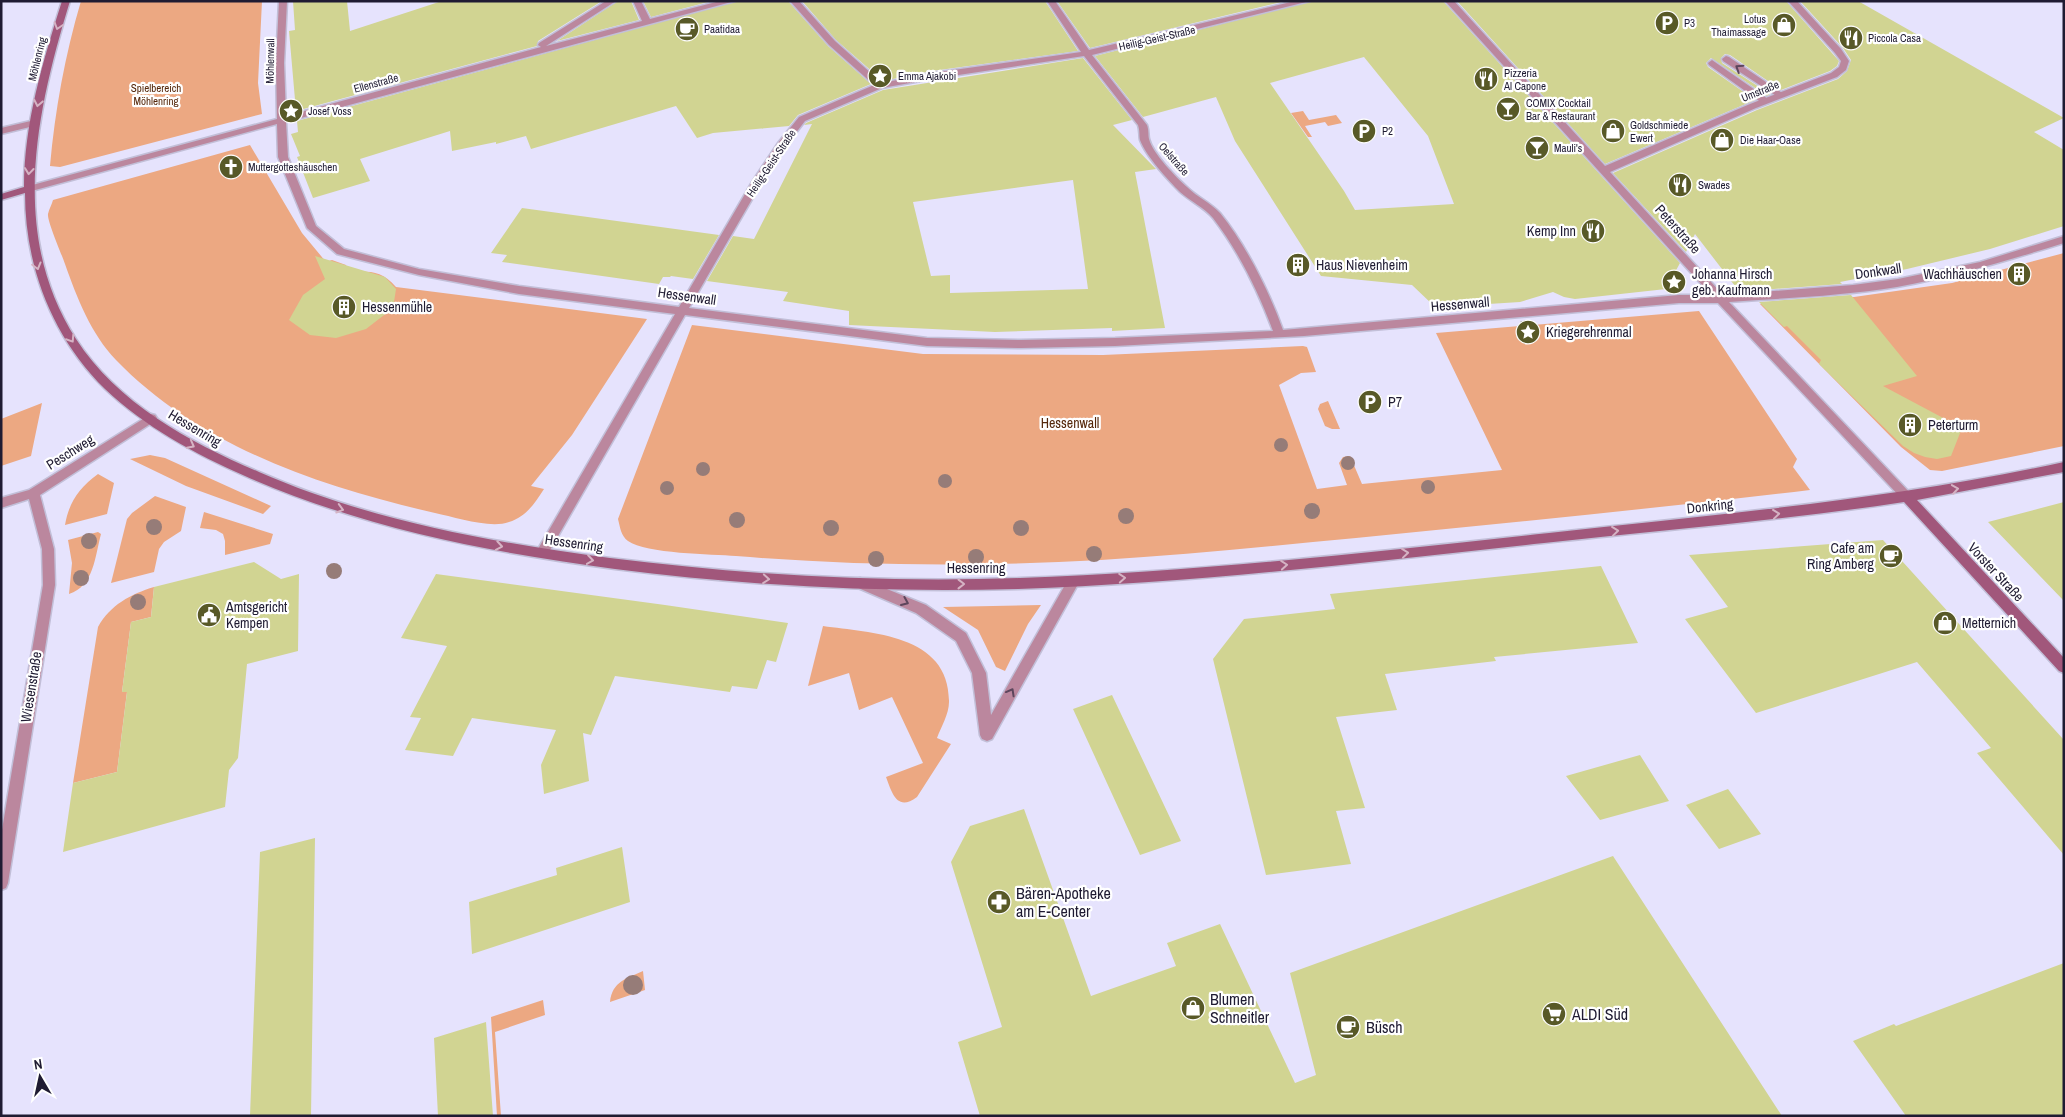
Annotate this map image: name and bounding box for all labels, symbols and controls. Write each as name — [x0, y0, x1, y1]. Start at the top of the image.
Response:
parking icon: P3 — [1654, 10, 1680, 36]
place label: Lotus Thaimassage — [1711, 12, 1766, 39]
shop icon: Lotus Thaimassage — [1771, 12, 1797, 38]
cafe icon: Paatidaa — [674, 16, 700, 42]
place label: P3 — [1684, 16, 1695, 30]
one-way arrow — [54, 21, 64, 29]
place label: Paatidaa — [704, 22, 740, 36]
street label: Heilig-Geist-Straße — [1117, 22, 1197, 54]
restaurant icon: Piccola Casa — [1838, 25, 1864, 51]
place label: Piccola Casa — [1868, 31, 1921, 45]
street label: Möhlenring — [25, 35, 49, 83]
street label: Möhlenwall — [263, 38, 277, 84]
place icon: Emma Ajakobi — [867, 63, 893, 89]
one-way arrow — [1735, 65, 1744, 74]
restaurant icon: Pizzeria Al Capone — [1473, 66, 1499, 92]
place label: Pizzeria Al Capone — [1503, 66, 1546, 93]
place label: Emma Ajakobi — [898, 69, 956, 83]
street label: Ellenstraße — [352, 70, 400, 96]
street label: Umstraße — [1739, 77, 1781, 105]
park label: Spielbereich Möhlenring — [131, 81, 181, 108]
bar icon: COMIX Cocktail Bar & Restaurant — [1495, 96, 1521, 122]
place label: COMIX Cocktail Bar & Restaurant — [1526, 96, 1596, 123]
place icon: Josef Voss — [278, 98, 304, 124]
one-way arrow — [34, 99, 44, 108]
place label: Josef Voss — [308, 104, 352, 118]
parking icon: P2 — [1351, 118, 1377, 144]
shop icon: Goldschmiede Ewert — [1600, 118, 1626, 144]
place label: Goldschmiede Ewert — [1630, 118, 1688, 145]
place label: P2 — [1382, 124, 1393, 138]
street label: Heilig-Geist-Straße — [743, 127, 799, 199]
shop icon: Die Haar-Oase — [1709, 127, 1735, 153]
place label: Die Haar-Oase — [1740, 133, 1801, 147]
bar icon: Mauli's — [1524, 135, 1550, 161]
street label: Oelstraße — [1156, 139, 1192, 179]
place label: Mauli's — [1554, 141, 1583, 155]
church icon: Muttergotteshäuschen — [218, 154, 244, 180]
place label: Muttergotteshäuschen — [248, 160, 337, 174]
one-way arrow — [24, 167, 35, 175]
restaurant icon: Swades — [1667, 172, 1693, 198]
place label: Swades — [1698, 178, 1731, 192]
street label: Peterstraße — [1651, 201, 1705, 257]
restaurant icon: Kemp Inn — [1580, 218, 1606, 244]
place label: Kemp Inn — [1527, 222, 1576, 240]
building icon: Haus Nievenheim — [1285, 252, 1311, 278]
place label: Haus Nievenheim — [1316, 256, 1408, 274]
street label: Donkwall — [1854, 259, 1902, 283]
one-way arrow — [32, 261, 42, 269]
building icon: Wachhäuschen — [2006, 261, 2032, 287]
place label: Johanna Hirsch geb. Kaufmann — [1692, 265, 1772, 299]
place label: Wachhäuschen — [1923, 265, 2002, 283]
place icon: Johanna Hirsch geb. Kaufmann — [1661, 269, 1687, 295]
street label: Hessenwall — [657, 283, 717, 309]
street label: Hessenwall — [1430, 292, 1490, 316]
building icon: Hessenmühle — [331, 294, 357, 320]
place label: Hessenmühle — [362, 298, 432, 316]
place icon: Kriegerehrenmal — [1515, 319, 1541, 345]
place label: Kriegerehrenmal — [1546, 323, 1632, 341]
one-way arrow — [65, 333, 74, 343]
parking icon: P7 — [1357, 389, 1383, 415]
place label: P7 — [1388, 393, 1402, 411]
street label: Hessenring — [165, 405, 225, 451]
building icon: Peterturm — [1897, 412, 1923, 438]
park label: Hessenwall — [1041, 414, 1099, 432]
place label: Peterturm — [1928, 416, 1978, 434]
street label: Peschweg — [43, 430, 98, 474]
one-way arrow — [186, 439, 195, 449]
one-way arrow — [1951, 485, 1959, 495]
street label: Donkring — [1686, 495, 1735, 517]
one-way arrow — [336, 503, 344, 513]
one-way arrow — [1773, 508, 1781, 519]
one-way arrow — [1611, 526, 1619, 537]
street label: Hessenring — [544, 530, 605, 556]
place label: Cafe am Ring Amberg — [1807, 539, 1875, 573]
street label: Vorster Straße — [1964, 539, 2028, 605]
one-way arrow — [494, 540, 503, 550]
cafe icon: Cafe am Ring Amberg — [1878, 543, 1904, 569]
one-way arrow — [1401, 548, 1409, 559]
one-way arrow — [586, 554, 594, 565]
street label: Hessenring — [947, 559, 1006, 577]
one-way arrow — [1280, 560, 1288, 571]
one-way arrow — [763, 573, 771, 584]
one-way arrow — [1118, 573, 1126, 584]
one-way arrow — [958, 579, 965, 589]
one-way arrow — [900, 596, 909, 607]
place label: Amtsgericht Kempen — [225, 598, 287, 632]
public building icon: Amtsgericht Kempen — [196, 602, 222, 628]
shop icon: Metternich — [1932, 610, 1958, 636]
place label: Metternich — [1962, 614, 2016, 632]
street label: Wiesenstraße — [17, 650, 45, 724]
one-way arrow — [1005, 689, 1015, 698]
place label: Bären-Apotheke am E-Center — [1016, 882, 1111, 922]
pharmacy icon: Bären-Apotheke am E-Center — [986, 889, 1012, 915]
place label: Blumen Schneitler — [1210, 988, 1270, 1028]
shop icon: Blumen Schneitler — [1180, 995, 1206, 1021]
supermarket icon: ALDI Süd — [1541, 1001, 1567, 1027]
place label: ALDI Süd — [1571, 1003, 1628, 1025]
cafe icon: Büsch — [1335, 1014, 1361, 1040]
place label: Büsch — [1366, 1016, 1402, 1038]
north arrow — [15, 1052, 65, 1102]
text: N — [32, 1055, 43, 1074]

